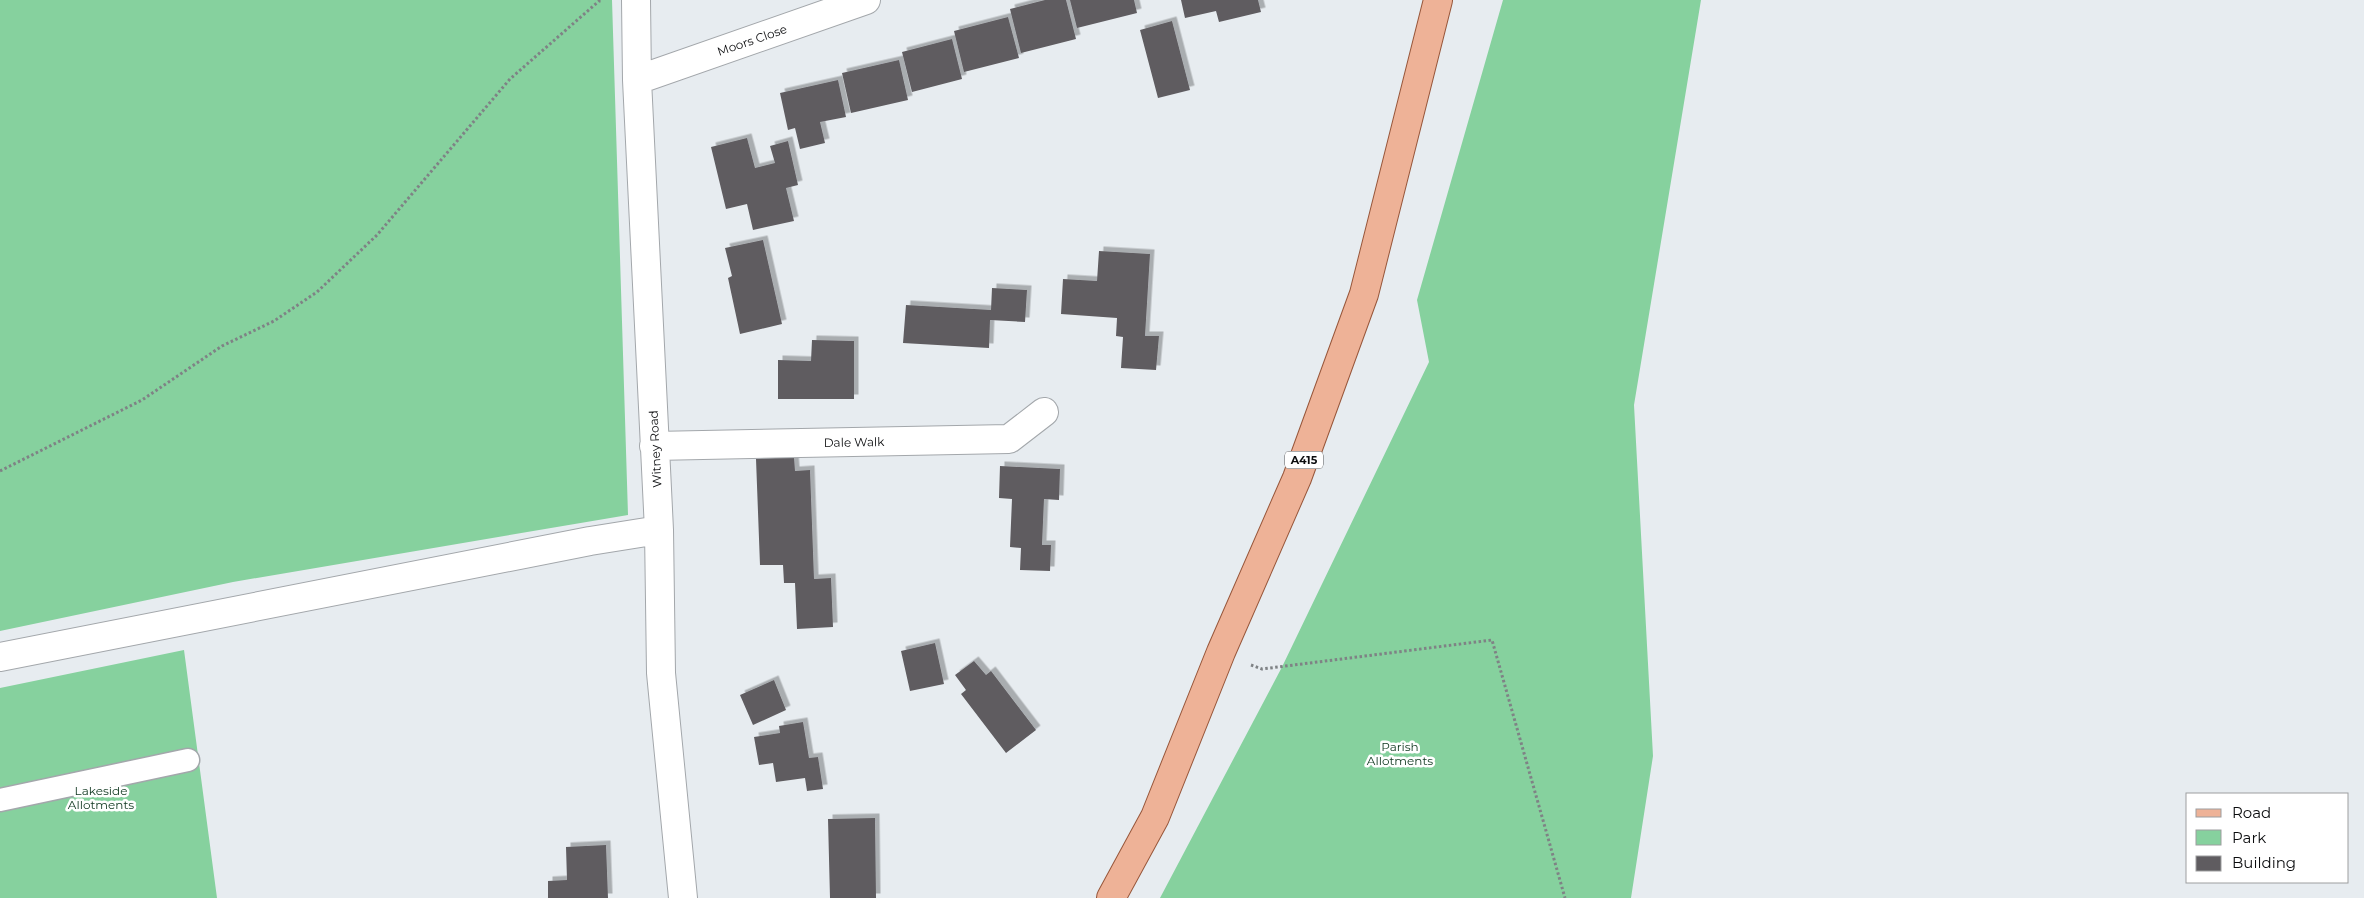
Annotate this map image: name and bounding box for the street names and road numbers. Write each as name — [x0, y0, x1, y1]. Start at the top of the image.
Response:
street label: Moors Close — [715, 21, 789, 59]
street label: Witney Road — [645, 410, 665, 488]
street label: Dale Walk — [823, 434, 885, 450]
road number: A415 — [1285, 452, 1323, 468]

